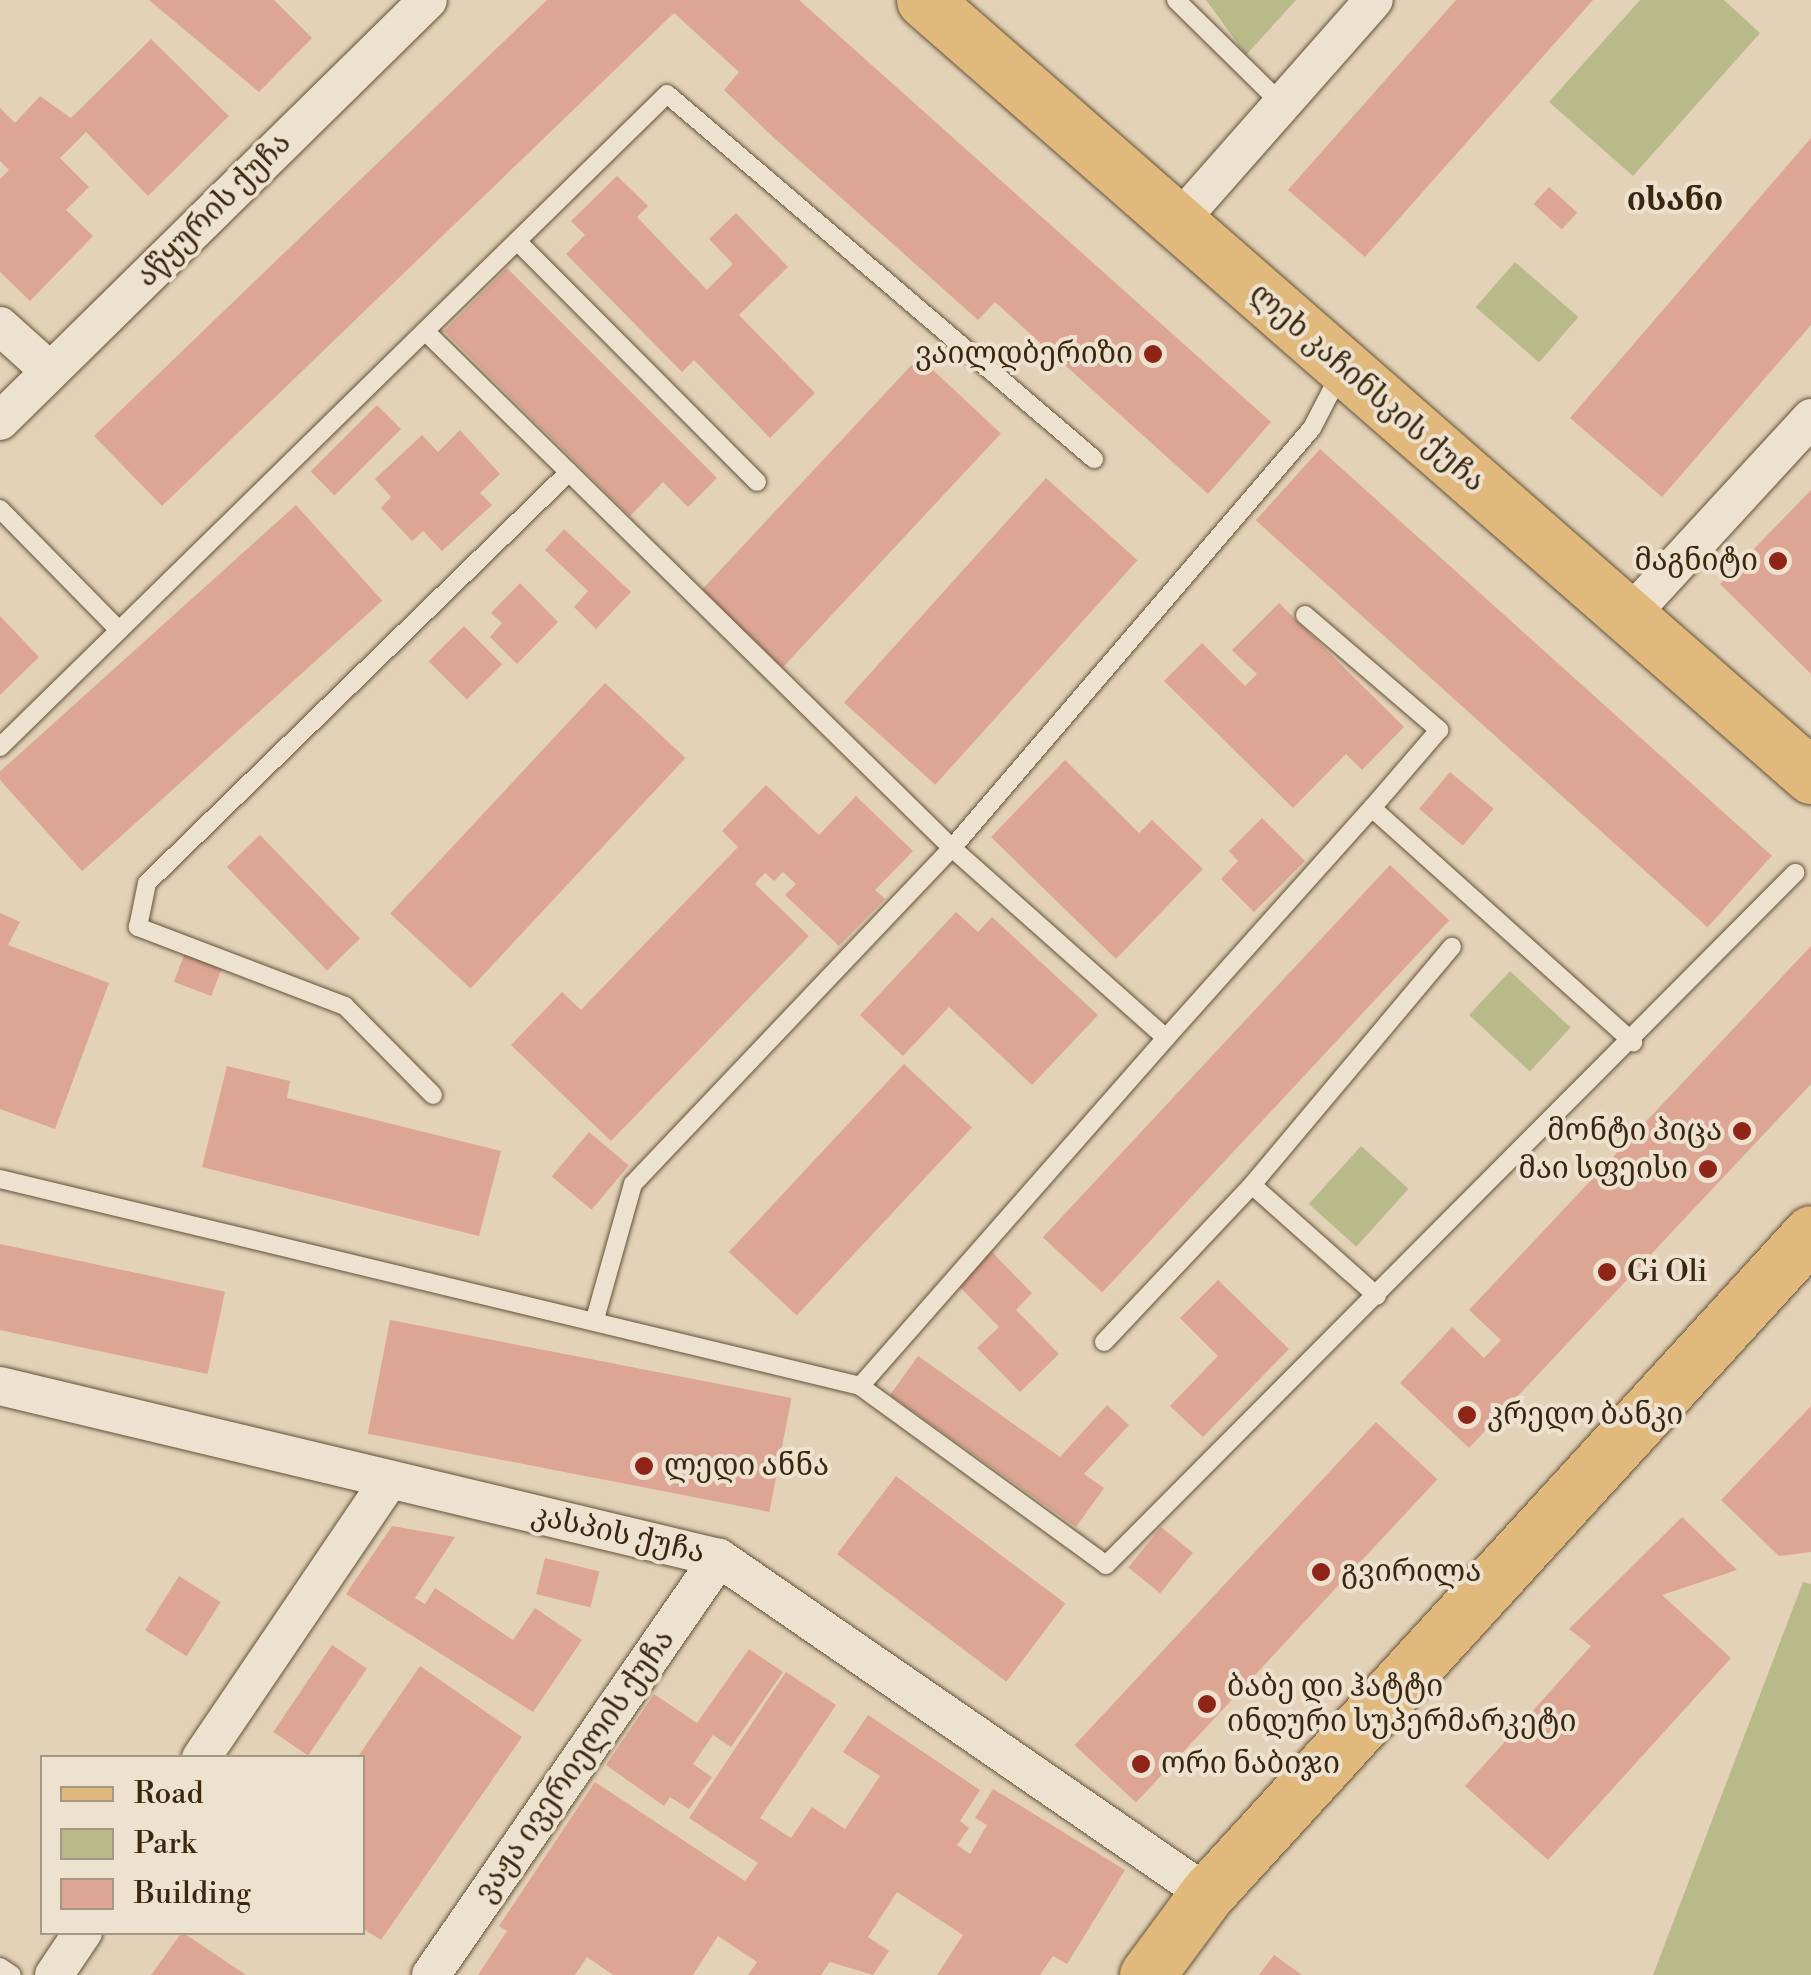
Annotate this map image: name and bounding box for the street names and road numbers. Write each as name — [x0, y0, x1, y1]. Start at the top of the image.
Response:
street label: აწყურის ქუჩა — [129, 125, 299, 295]
street label: ლეხ კაჩინსკის ქუჩა — [1242, 276, 1492, 500]
street label: კასპის ქუჩა — [528, 1497, 708, 1571]
street label: ვაჟა ივერიელის ქუჩა — [467, 1623, 683, 1909]

